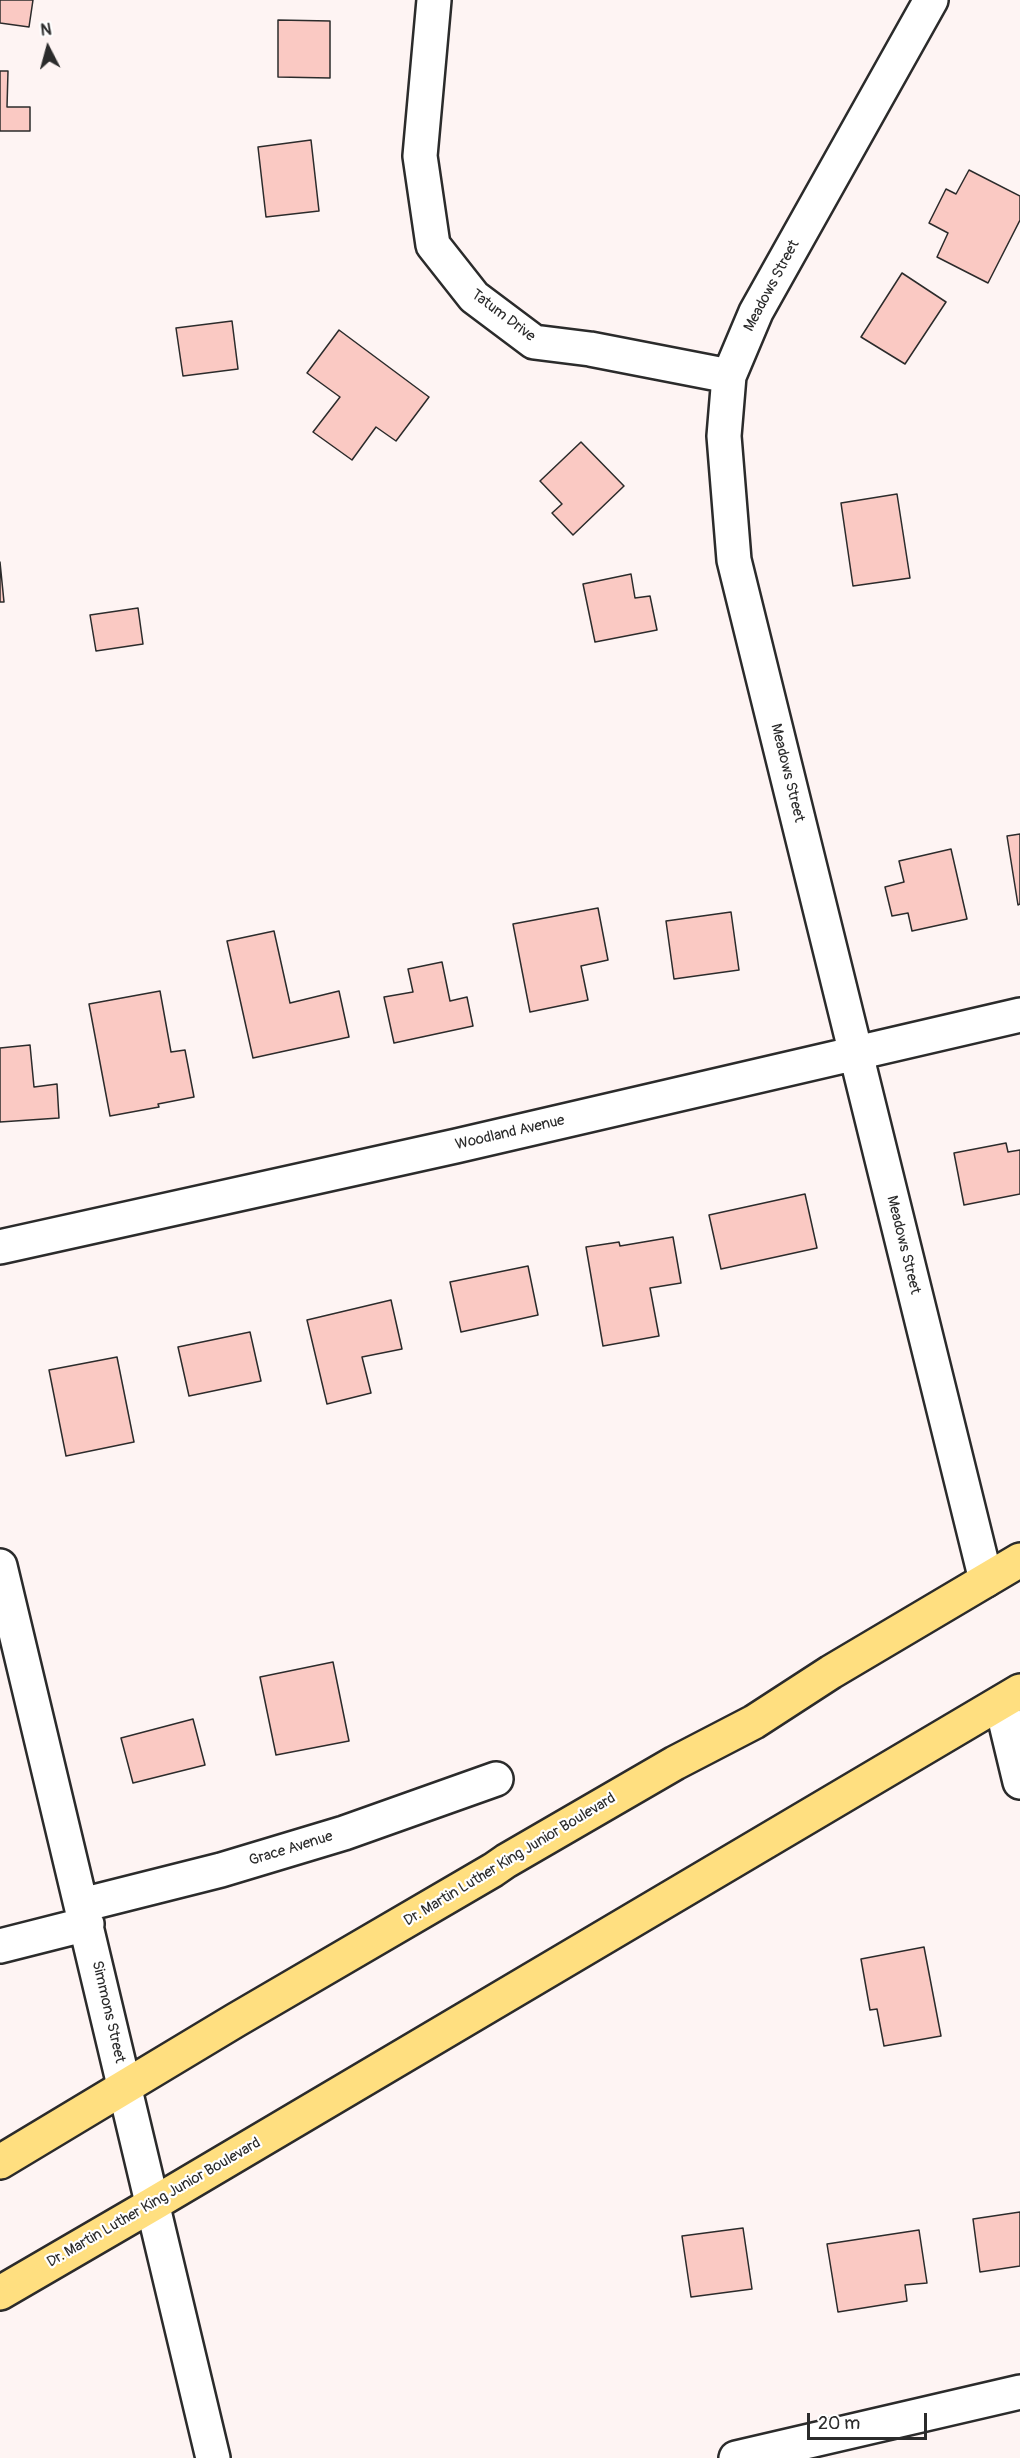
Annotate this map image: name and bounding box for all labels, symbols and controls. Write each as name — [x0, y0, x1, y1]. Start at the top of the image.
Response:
north arrow — [18, 18, 78, 78]
text: N — [40, 20, 53, 41]
street label: Meadows Street — [740, 237, 804, 335]
street label: Tatum Drive — [467, 286, 539, 346]
street label: Meadows Street — [766, 722, 808, 824]
street label: Woodland Avenue — [454, 1112, 566, 1154]
street label: Meadows Street — [882, 1194, 924, 1296]
street label: Dr. Martin Luther King Junior Boulevard — [401, 1790, 619, 1930]
street label: Grace Avenue — [247, 1828, 335, 1870]
street label: Simmons Street — [87, 1959, 129, 2065]
street label: Dr. Martin Luther King Junior Boulevard — [44, 2134, 264, 2272]
scale bar — [810, 2401, 930, 2439]
text: 20 m — [818, 2412, 860, 2435]

